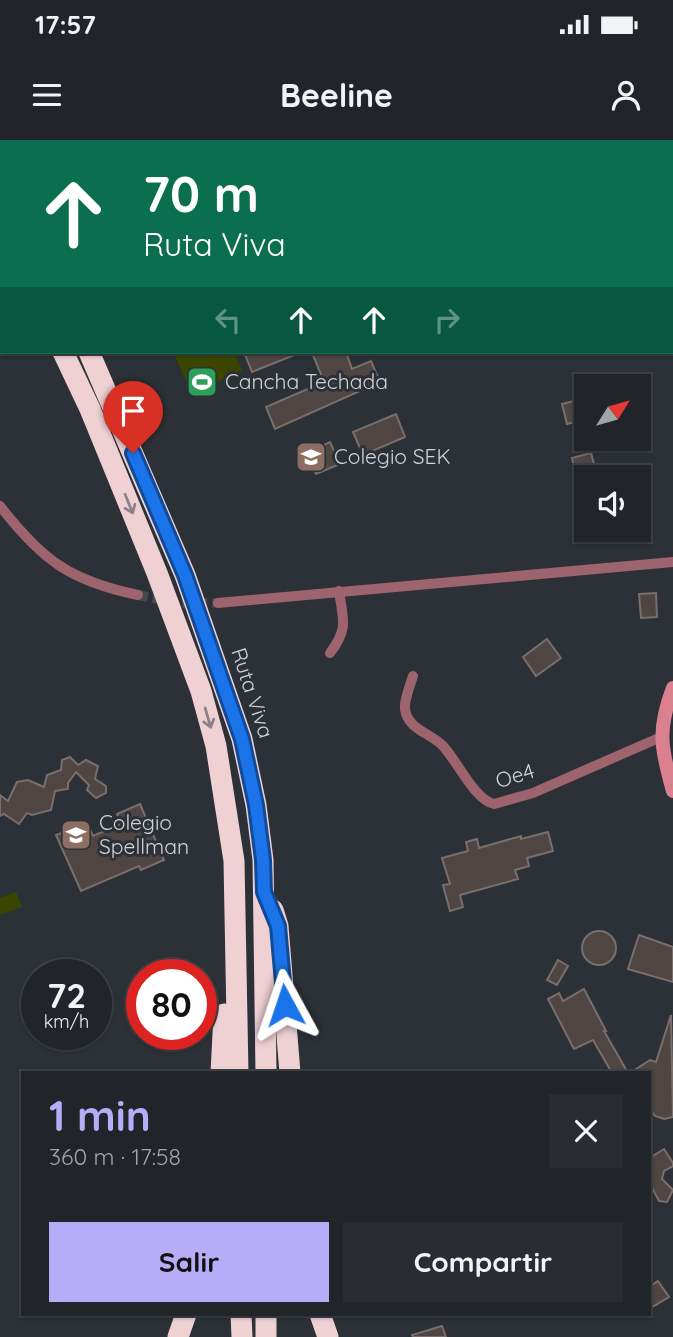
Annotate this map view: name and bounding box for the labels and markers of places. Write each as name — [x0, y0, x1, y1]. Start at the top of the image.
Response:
sports icon: Cancha Techada — [185, 365, 219, 399]
place label: Cancha Techada — [225, 368, 388, 394]
pin — [103, 381, 163, 453]
school or university icon: Colegio SEK — [294, 440, 328, 474]
place label: Colegio SEK — [334, 443, 451, 469]
place label: Colegio Spellman — [99, 809, 189, 859]
school or university icon: Colegio Spellman — [59, 818, 93, 852]

